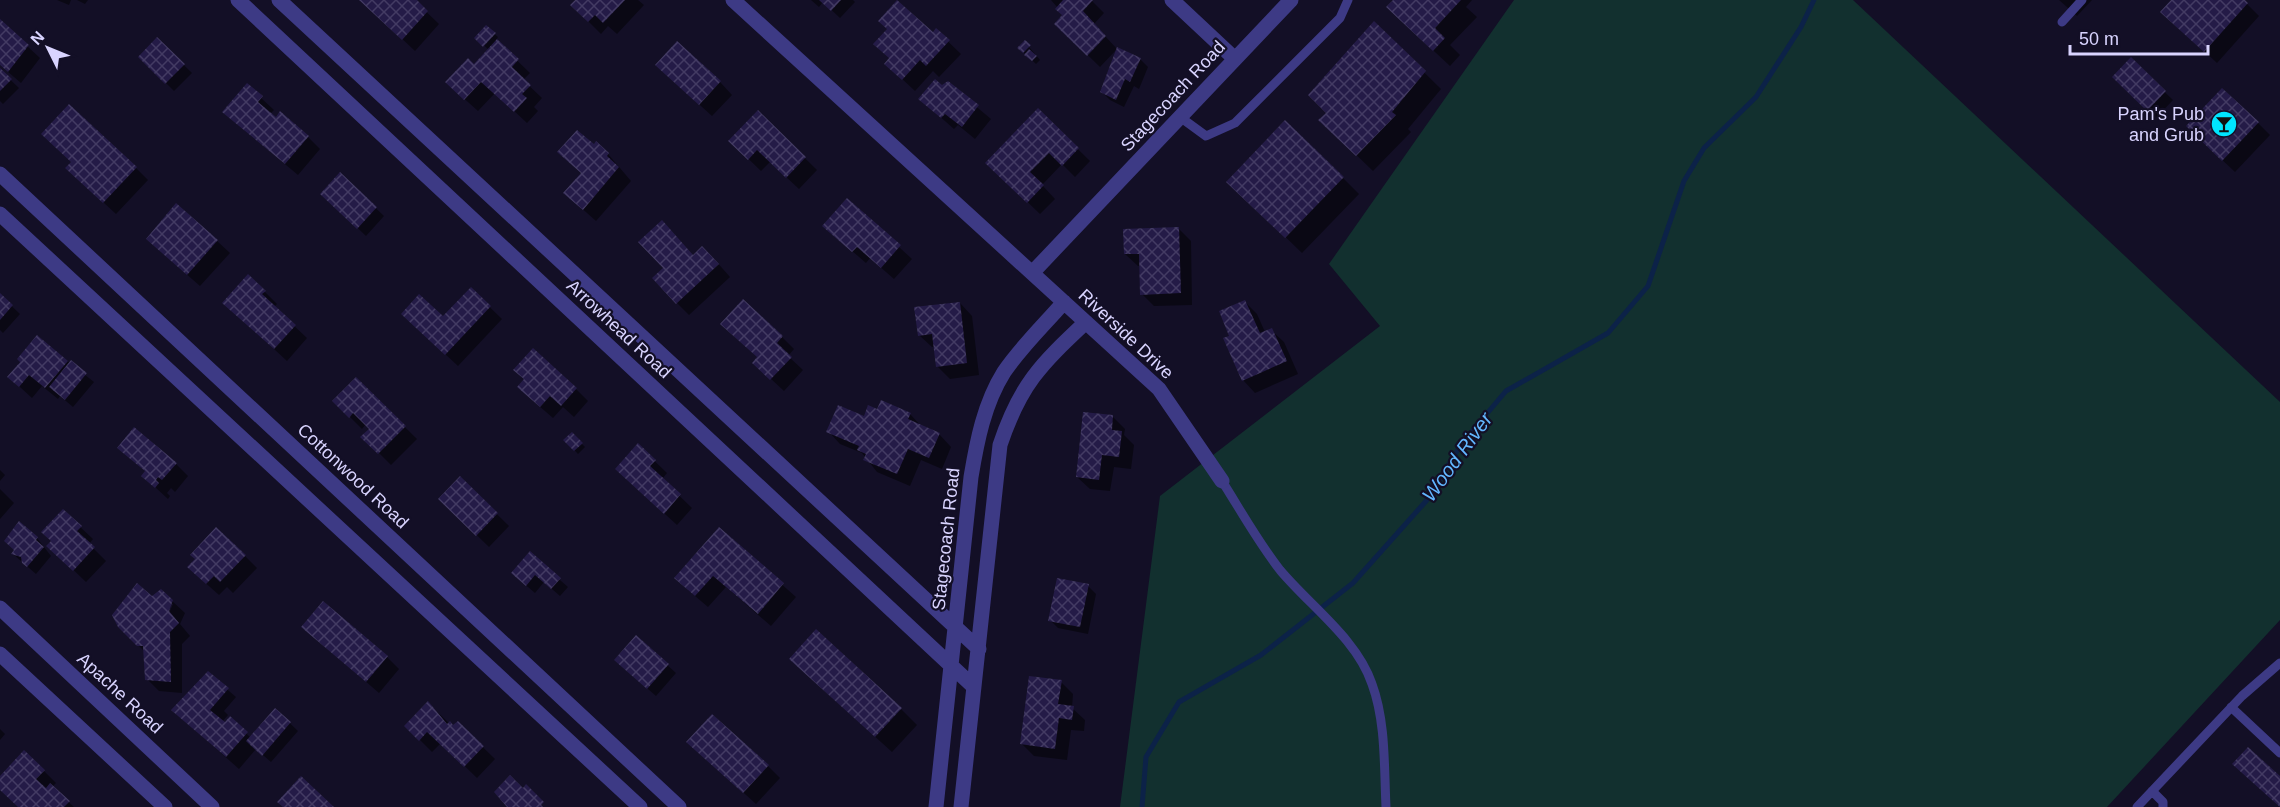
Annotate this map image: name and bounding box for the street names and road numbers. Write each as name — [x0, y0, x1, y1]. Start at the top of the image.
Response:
street label: Stagecoach Road — [1117, 37, 1229, 155]
street label: Arrowhead Road — [563, 276, 675, 382]
street label: Riverside Drive — [1075, 285, 1177, 383]
street label: Cottonwood Road — [293, 420, 413, 532]
street label: Stagecoach Road — [929, 467, 963, 611]
street label: Apache Road — [73, 648, 167, 738]

